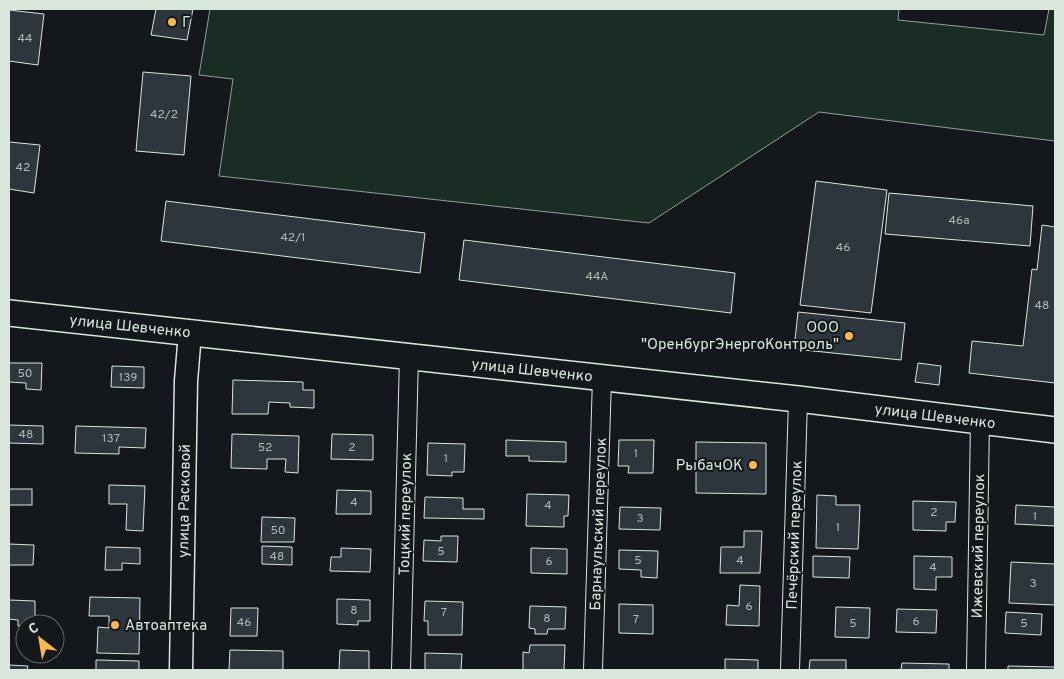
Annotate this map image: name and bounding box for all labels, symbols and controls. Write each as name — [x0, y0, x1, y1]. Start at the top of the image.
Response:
place label: Г — [182, 14, 191, 33]
marker: Г — [166, 16, 178, 28]
house number: 44 — [18, 31, 32, 47]
house number: 42/2 — [150, 107, 178, 123]
house number: 42 — [16, 160, 30, 176]
house number: 46а — [949, 213, 969, 229]
house number: 42/1 — [280, 230, 306, 246]
house number: 46 — [836, 240, 850, 256]
house number: 44А — [586, 269, 608, 285]
house number: 48 — [1035, 298, 1049, 314]
street label: улица Шевченко — [68, 312, 191, 343]
place label: ООО "ОренбургЭнергоКонтроль" — [641, 319, 839, 355]
marker: ООО "ОренбургЭнергоКонтроль" — [843, 330, 855, 342]
street label: улица Шевченко — [470, 356, 593, 387]
house number: 50 — [17, 366, 33, 382]
house number: 139 — [119, 370, 137, 386]
street label: улица Шевченко — [873, 401, 996, 434]
house number: 48 — [19, 427, 33, 443]
house number: 137 — [102, 431, 120, 447]
street label: Барнаульский переулок — [587, 437, 612, 611]
house number: 52 — [258, 440, 272, 456]
house number: 2 — [348, 440, 356, 456]
street label: улица Расковой — [175, 444, 196, 558]
house number: 1 — [634, 446, 638, 462]
house number: 1 — [444, 451, 448, 467]
street label: Тоцкий переулок — [396, 453, 417, 576]
place label: РыбачОК — [676, 457, 743, 476]
marker: РыбачОК — [747, 459, 759, 471]
street label: Печёрский переулок — [783, 460, 808, 610]
street label: Ижевский переулок — [969, 473, 990, 619]
house number: 4 — [350, 495, 358, 511]
house number: 4 — [544, 498, 552, 514]
house number: 2 — [930, 505, 938, 521]
house number: 1 — [1033, 509, 1037, 525]
house number: 3 — [636, 511, 644, 527]
house number: 1 — [836, 520, 840, 536]
house number: 50 — [270, 523, 286, 539]
house number: 5 — [437, 544, 445, 560]
house number: 48 — [270, 549, 284, 565]
house number: 5 — [634, 553, 642, 569]
house number: 4 — [736, 553, 744, 569]
house number: 6 — [545, 554, 553, 570]
house number: 4 — [929, 560, 937, 576]
house number: 3 — [1029, 576, 1037, 592]
house number: 6 — [745, 599, 753, 615]
house number: 8 — [350, 603, 358, 619]
house number: 7 — [441, 605, 447, 621]
house number: 8 — [543, 611, 551, 627]
house number: 7 — [633, 612, 639, 628]
north arrow — [15, 614, 65, 664]
house number: 6 — [912, 614, 920, 630]
house number: 46 — [237, 615, 251, 631]
house number: 5 — [849, 616, 857, 632]
house number: 5 — [1020, 616, 1028, 632]
place label: Автоаптека — [125, 617, 207, 636]
marker: Автоаптека — [109, 619, 121, 631]
text: С — [26, 620, 42, 639]

